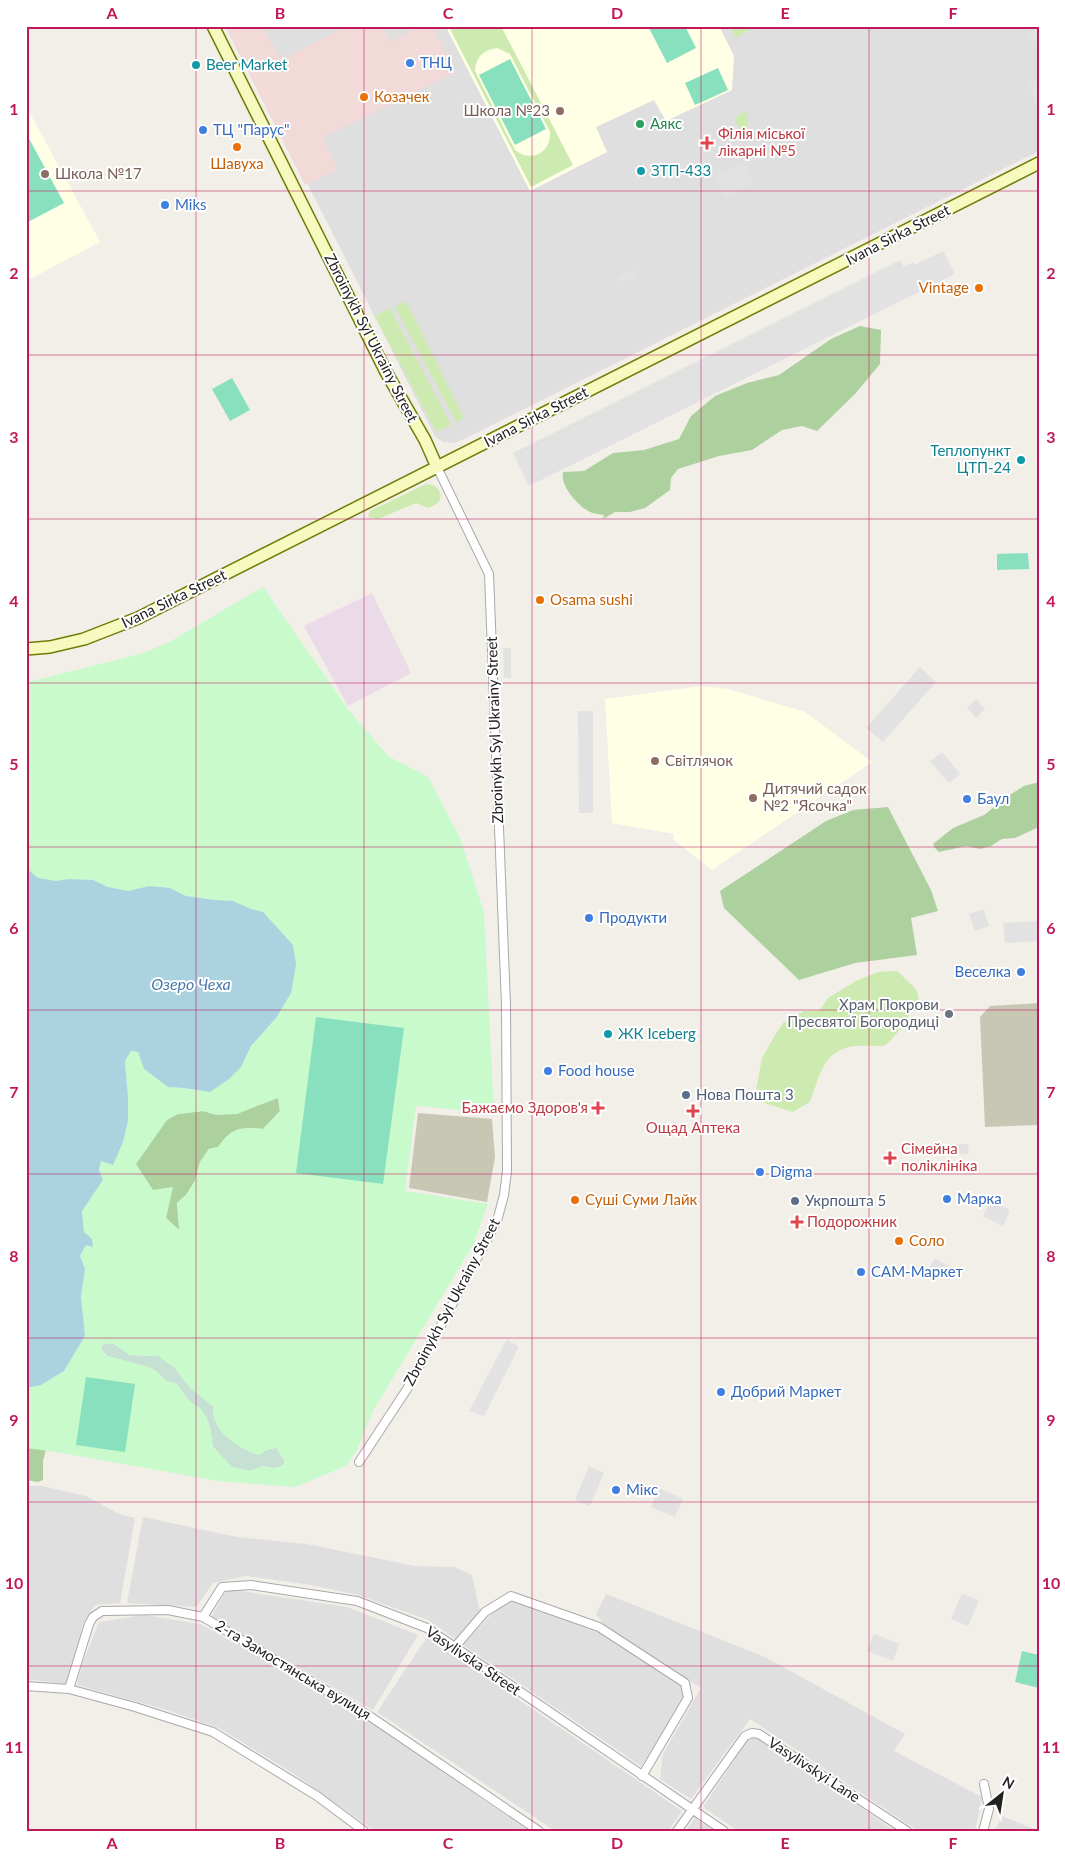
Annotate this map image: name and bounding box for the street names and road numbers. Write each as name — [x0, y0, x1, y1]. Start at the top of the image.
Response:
street label: Ivana Sirka Street — [843, 200, 953, 268]
street label: Zbroinykh Syl Ukrainy Street — [321, 250, 423, 425]
street label: Ivana Sirka Street — [481, 382, 591, 450]
street label: Ivana Sirka Street — [118, 565, 229, 631]
street label: Zbroinykh Syl Ukrainy Street — [482, 636, 506, 824]
street label: Zbroinykh Syl Ukrainy Street — [399, 1214, 503, 1388]
street label: 2-га Замостянська вулиця — [212, 1615, 375, 1723]
street label: Vasylivska Street — [423, 1622, 525, 1699]
street label: Vasylivskyi Lane — [765, 1733, 864, 1806]

